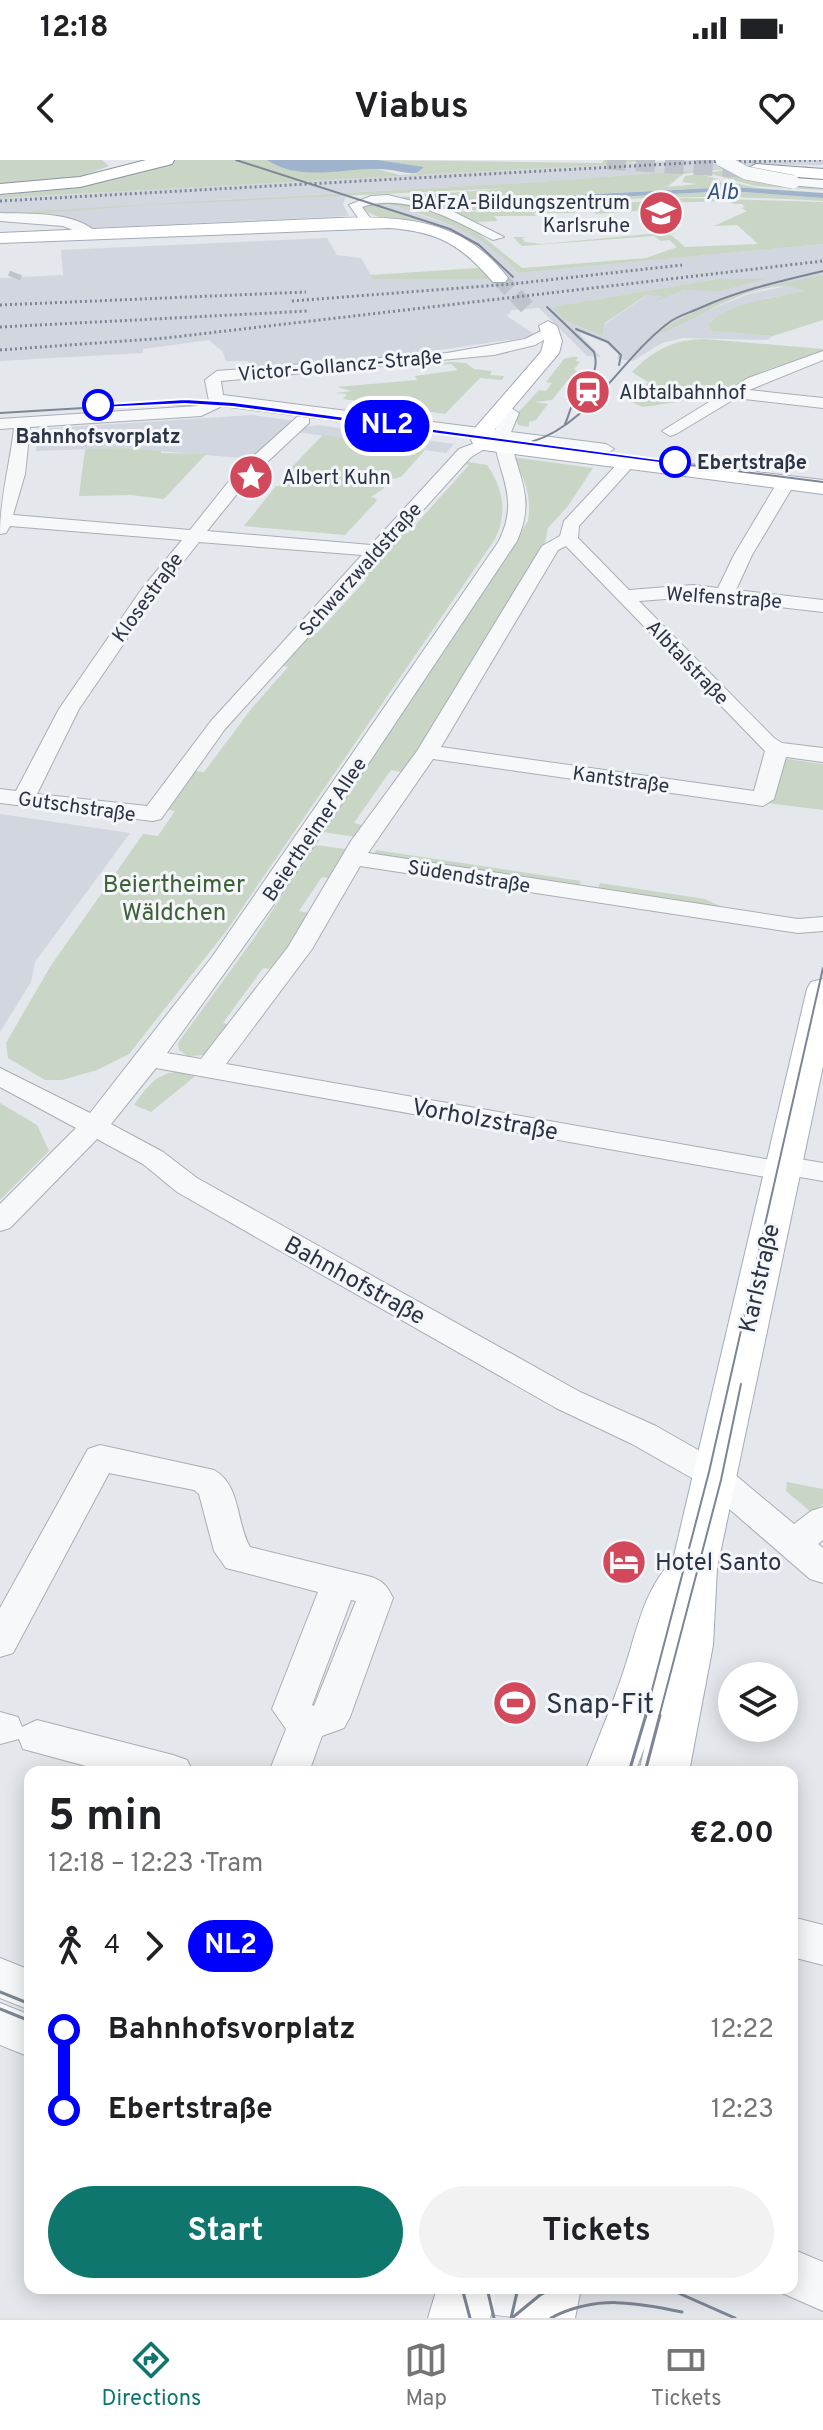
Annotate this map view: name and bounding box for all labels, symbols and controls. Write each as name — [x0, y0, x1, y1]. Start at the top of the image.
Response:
text: 12:18 — [40, 10, 109, 47]
text: Viabus — [354, 85, 469, 131]
icon: back — [24, 86, 68, 130]
icon: heart — [755, 86, 799, 130]
water label: Alb — [706, 180, 738, 207]
school or university icon: BAFzA-Bildungszentrum Karlsruhe — [637, 189, 685, 237]
place label: BAFzA-Bildungszentrum Karlsruhe — [411, 191, 630, 240]
street label: Victor-Gollancz-Straße — [237, 345, 443, 389]
station icon: Albtalbahnhof — [564, 368, 612, 416]
place label: Albtalbahnhof — [619, 381, 746, 407]
marker: Bahnhofsvorplatz — [83, 390, 113, 420]
line badge: NL2 — [341, 400, 433, 452]
text: NL2 — [360, 408, 414, 444]
place label: Bahnhofsvorplatz — [16, 425, 181, 451]
marker: Ebertstraße — [660, 447, 690, 477]
place label: Ebertstraße — [697, 451, 807, 477]
place icon: Albert Kuhn — [227, 453, 275, 501]
place label: Albert Kuhn — [282, 466, 391, 492]
street label: Schwarzwaldstraße — [294, 498, 429, 643]
street label: Klosestraße — [107, 548, 190, 648]
street label: Welfenstraße — [665, 582, 783, 616]
street label: Albtalstraße — [639, 615, 734, 711]
street label: Beiertheimer Allee — [258, 753, 374, 907]
street label: Kantstraße — [571, 761, 671, 801]
street label: Gutschstraße — [16, 787, 137, 829]
street label: Südendstraße — [405, 855, 532, 901]
park label: Beiertheimer Wäldchen — [103, 871, 245, 929]
street label: Vorholzstraße — [409, 1093, 560, 1149]
street label: Karlstraße — [734, 1221, 788, 1336]
street label: Bahnhofstraße — [278, 1231, 430, 1333]
hotel icon: Hotel Santo — [600, 1538, 648, 1586]
place label: Hotel Santo — [655, 1549, 781, 1579]
map controls — [718, 1662, 798, 1742]
button: layers — [718, 1662, 798, 1742]
sports icon: Snap-Fit — [491, 1679, 539, 1727]
place label: Snap-Fit — [546, 1688, 654, 1724]
text: 5 min — [48, 1790, 163, 1846]
text: €2.00 — [690, 1816, 774, 1853]
text: 12:18 – 12:23 · Tram — [48, 1848, 263, 1881]
icon: walk — [48, 1924, 92, 1968]
icon: forward — [132, 1924, 176, 1968]
text: NL2 — [204, 1928, 257, 1964]
text: 4 — [104, 1930, 120, 1963]
text: Bahnhofsvorplatz — [108, 2012, 356, 2049]
text: 12:22 — [711, 2014, 774, 2047]
text: Ebertstraße — [108, 2092, 273, 2129]
text: 12:23 — [711, 2094, 774, 2127]
button: Start — [48, 2186, 403, 2278]
button: Tickets — [419, 2186, 774, 2278]
tab: Directions — [101, 2338, 201, 2413]
tab: Map — [404, 2338, 448, 2413]
tab: Tickets — [651, 2338, 722, 2413]

